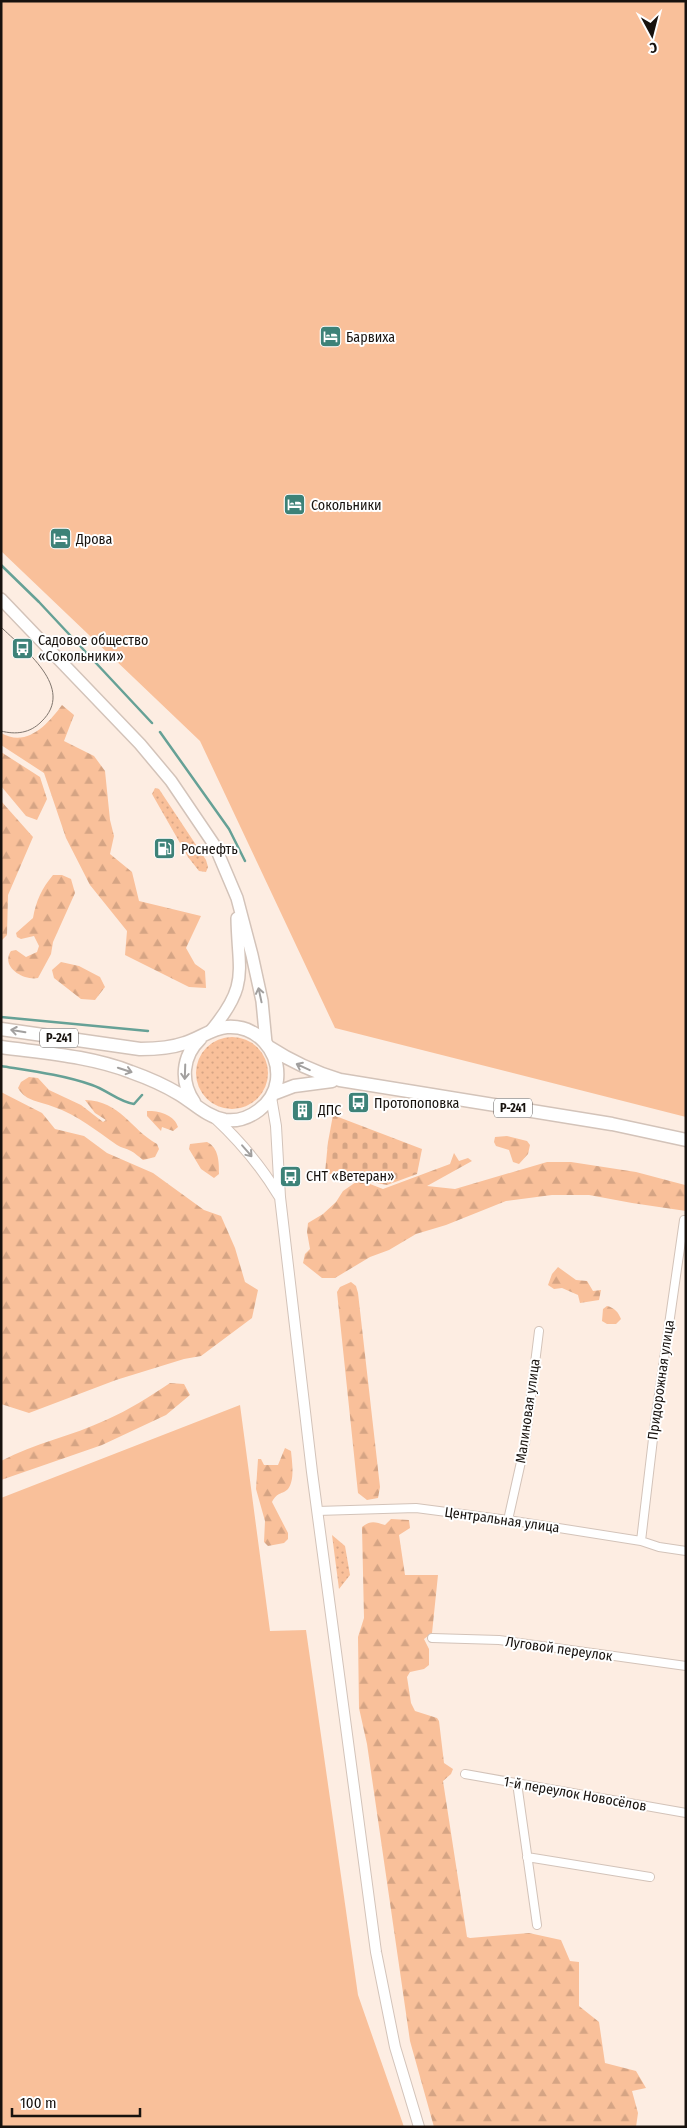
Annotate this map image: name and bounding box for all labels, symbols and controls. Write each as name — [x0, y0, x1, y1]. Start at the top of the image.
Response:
north arrow — [627, 10, 677, 60]
text: С — [648, 39, 658, 56]
hotel icon: Барвиха — [318, 325, 342, 349]
place label: Барвиха — [346, 329, 395, 346]
hotel icon: Сокольники — [283, 493, 307, 517]
place label: Сокольники — [311, 497, 382, 514]
hotel icon: Дрова — [48, 527, 72, 551]
place label: Дрова — [75, 531, 112, 548]
place label: Садовое общество «Сокольники» — [38, 632, 148, 665]
bus stop icon: Садовое общество «Сокольники» — [10, 636, 34, 660]
fuel station icon: Роснефть — [153, 837, 177, 861]
place label: Роснефть — [181, 841, 238, 858]
one-way arrow — [255, 987, 265, 1003]
one-way arrow — [10, 1026, 26, 1036]
road number: Р-241 — [40, 1028, 78, 1048]
one-way arrow — [296, 1062, 311, 1071]
one-way arrow — [181, 1063, 190, 1079]
one-way arrow — [116, 1065, 132, 1075]
bus stop icon: Протопоповка — [346, 1091, 370, 1115]
place label: Протопоповка — [374, 1095, 460, 1112]
building icon: ДПС — [290, 1098, 314, 1122]
road number: Р-241 — [494, 1098, 532, 1118]
place label: ДПС — [317, 1102, 341, 1119]
one-way arrow — [242, 1144, 253, 1157]
bus stop icon: СНТ «Ветеран» — [278, 1164, 302, 1188]
place label: СНТ «Ветеран» — [306, 1168, 395, 1185]
street label: Придорожная улица — [644, 1319, 678, 1441]
street label: Малиновая улица — [512, 1357, 544, 1464]
street label: Центральная улица — [443, 1504, 561, 1537]
street label: Луговой переулок — [504, 1633, 614, 1665]
street label: 1-й переулок Новосёлов — [502, 1773, 648, 1815]
scale bar — [12, 2086, 140, 2118]
text: 100 m — [20, 2094, 57, 2112]

